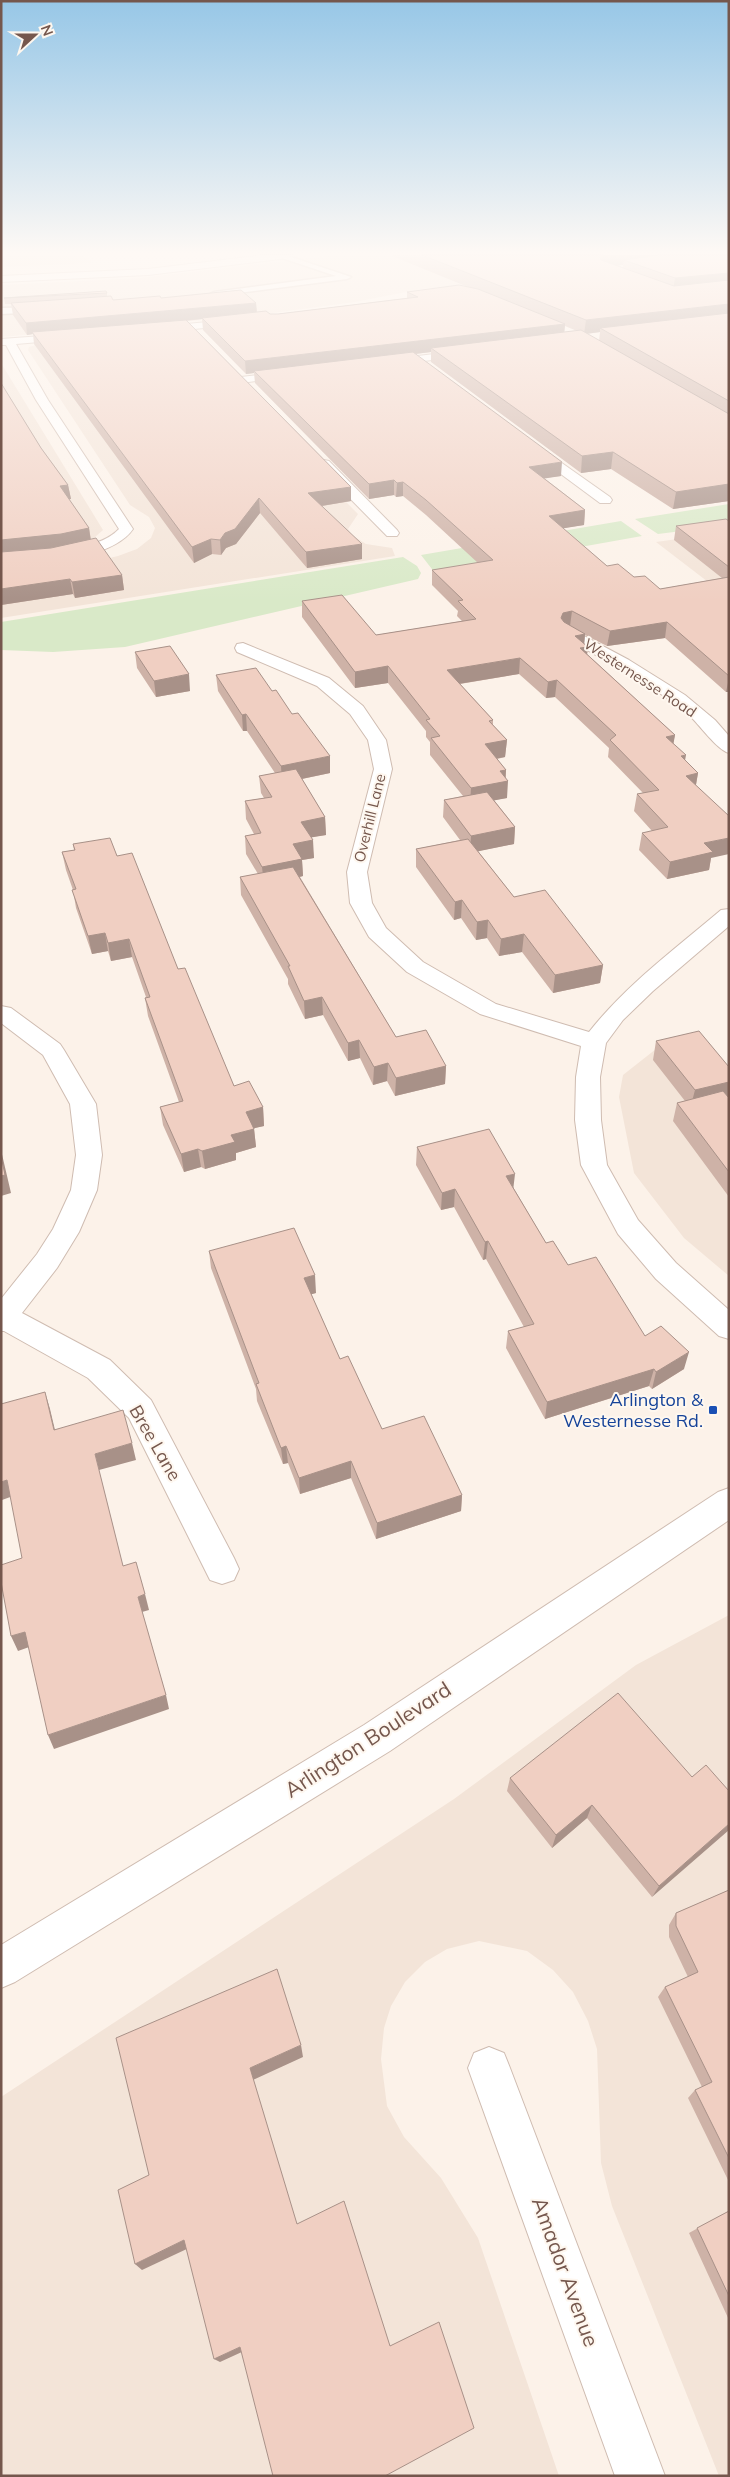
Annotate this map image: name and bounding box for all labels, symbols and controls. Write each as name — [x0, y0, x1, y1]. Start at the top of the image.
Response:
north arrow — [10, 10, 60, 60]
text: N — [37, 22, 57, 39]
street label: Westernesse Road — [580, 634, 700, 721]
street label: Overhill Lane — [349, 772, 390, 864]
place label: Arlington & Westernesse Rd. — [563, 1388, 704, 1432]
street label: Bree Lane — [125, 1401, 186, 1485]
marker: Arlington & Westernesse Rd. — [707, 1404, 719, 1416]
street label: Arlington Boulevard — [279, 1676, 456, 1803]
street label: Amador Avenue — [527, 2193, 605, 2350]

